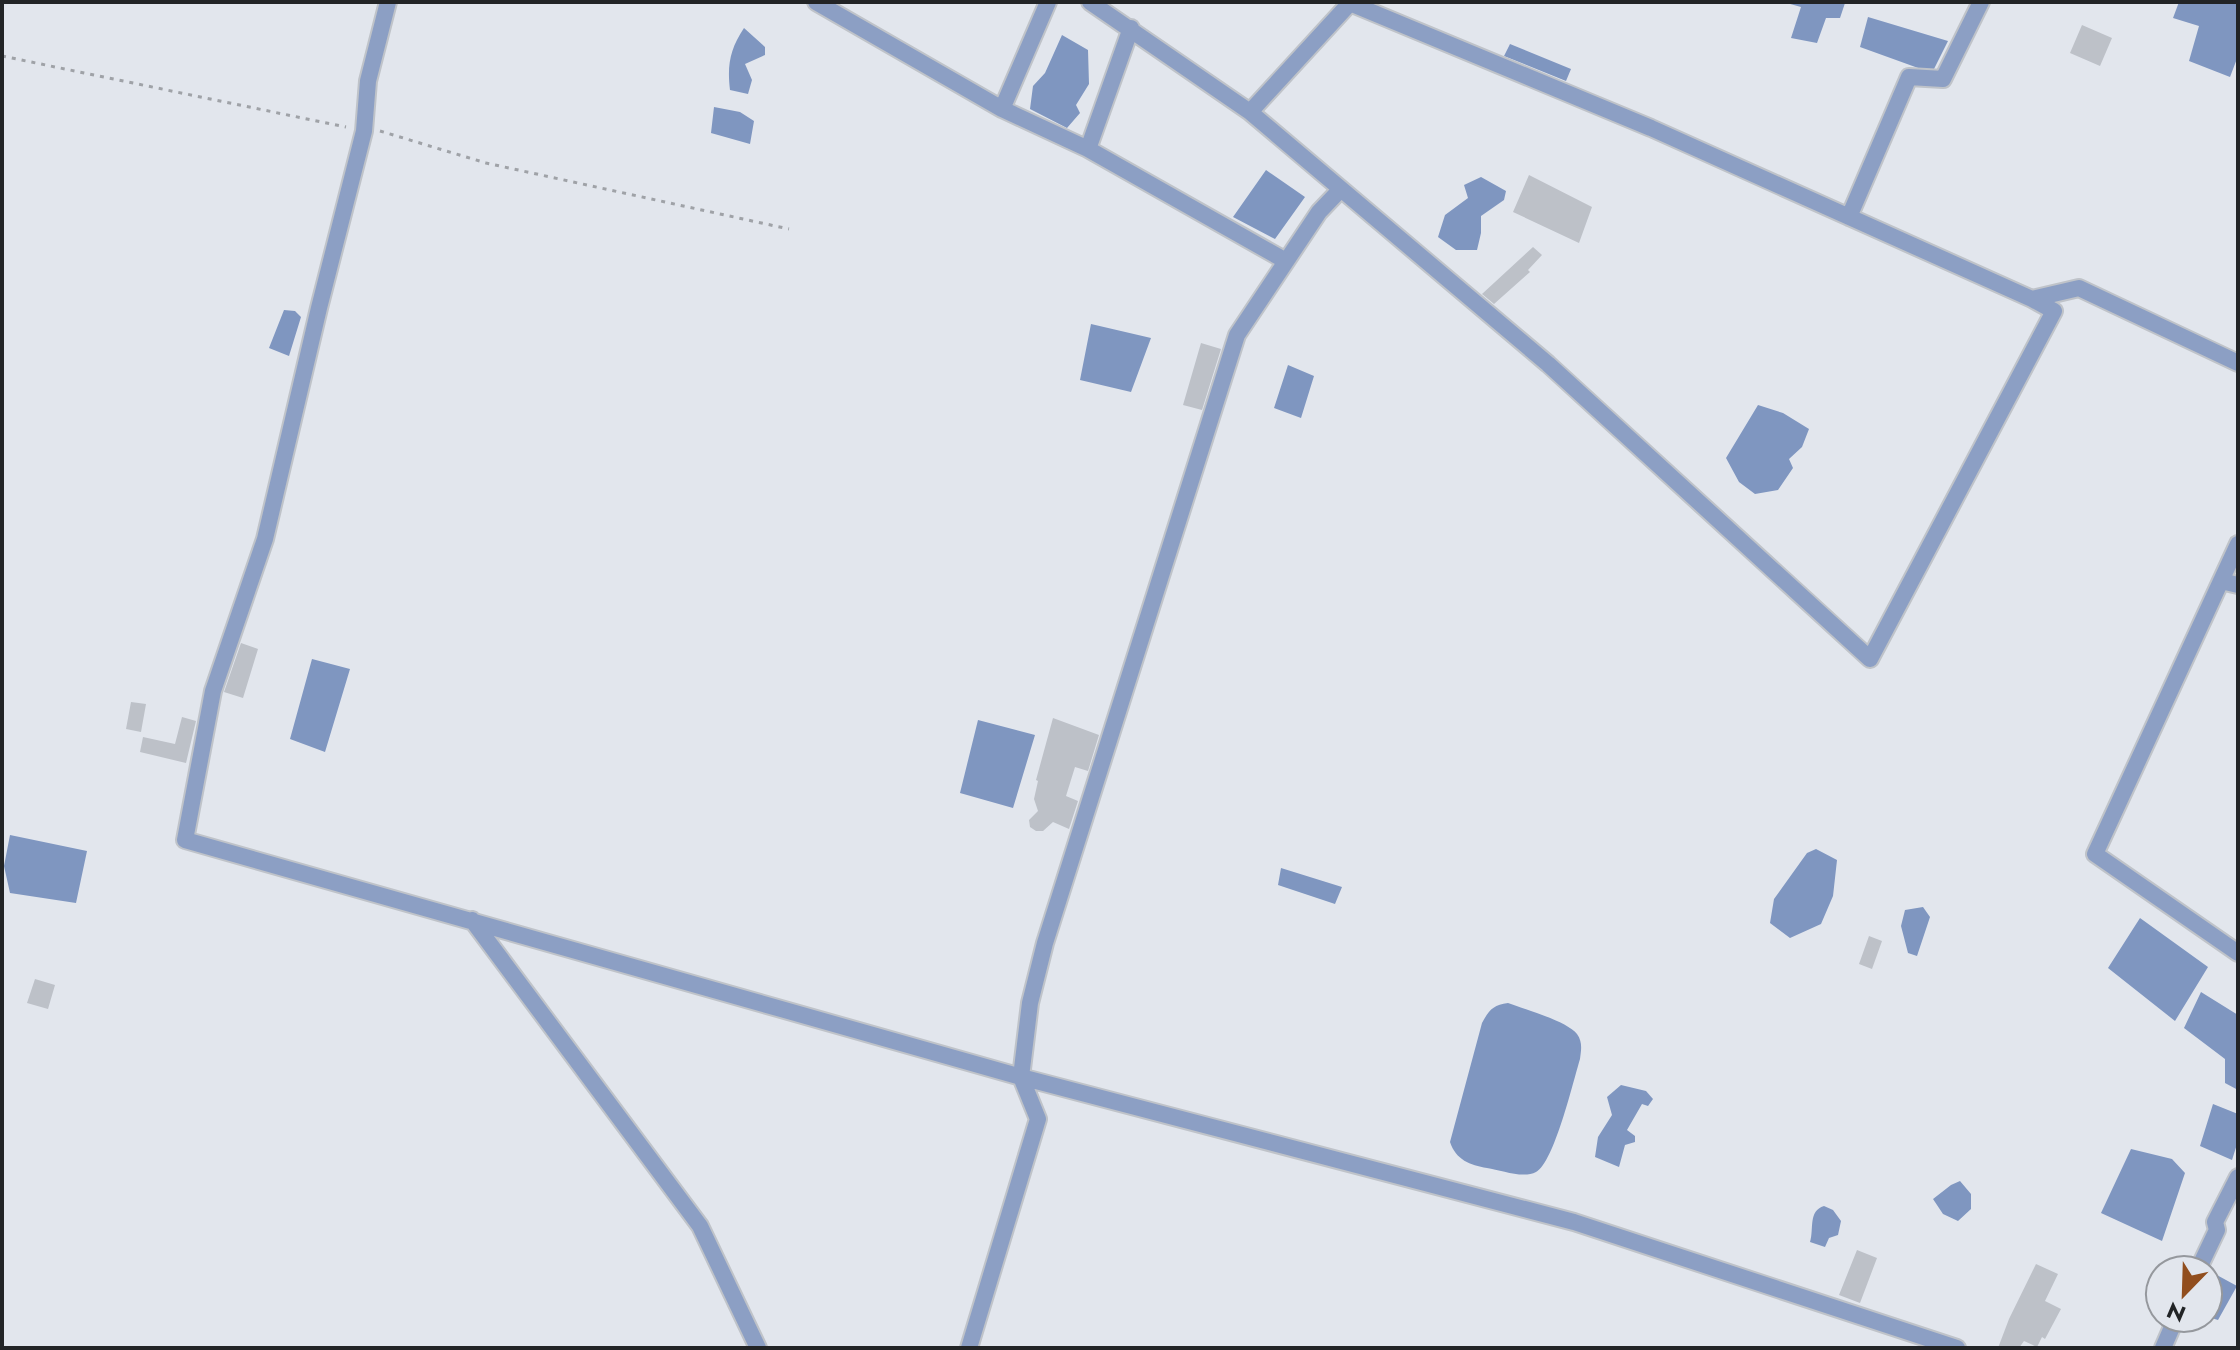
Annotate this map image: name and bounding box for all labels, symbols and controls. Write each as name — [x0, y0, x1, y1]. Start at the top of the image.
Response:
north arrow — [2144, 1254, 2224, 1334]
text: N — [2162, 1294, 2190, 1331]

